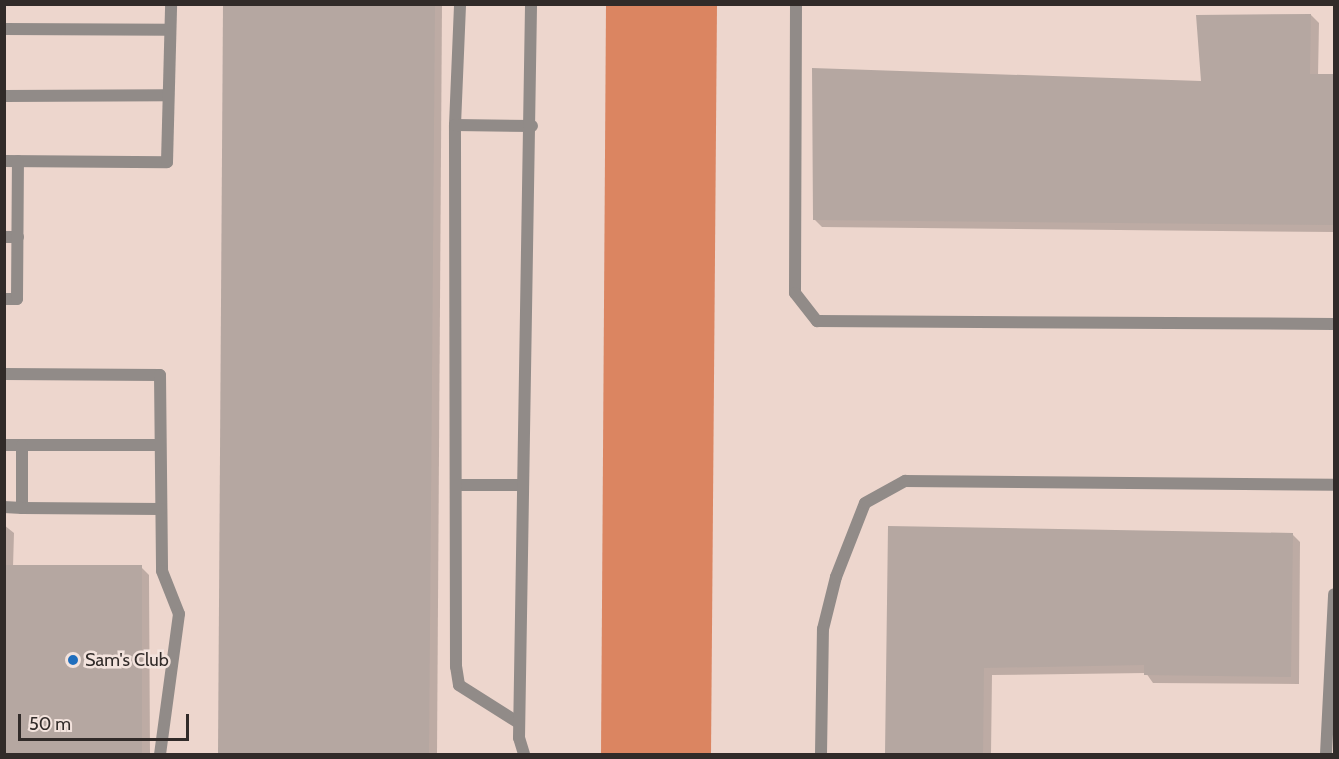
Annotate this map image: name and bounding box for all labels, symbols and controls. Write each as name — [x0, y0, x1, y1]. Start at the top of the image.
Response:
place label: Sam's Club — [85, 649, 169, 671]
marker: Sam's Club — [66, 653, 80, 667]
scale bar — [21, 702, 192, 740]
text: 50 m — [29, 713, 71, 735]

